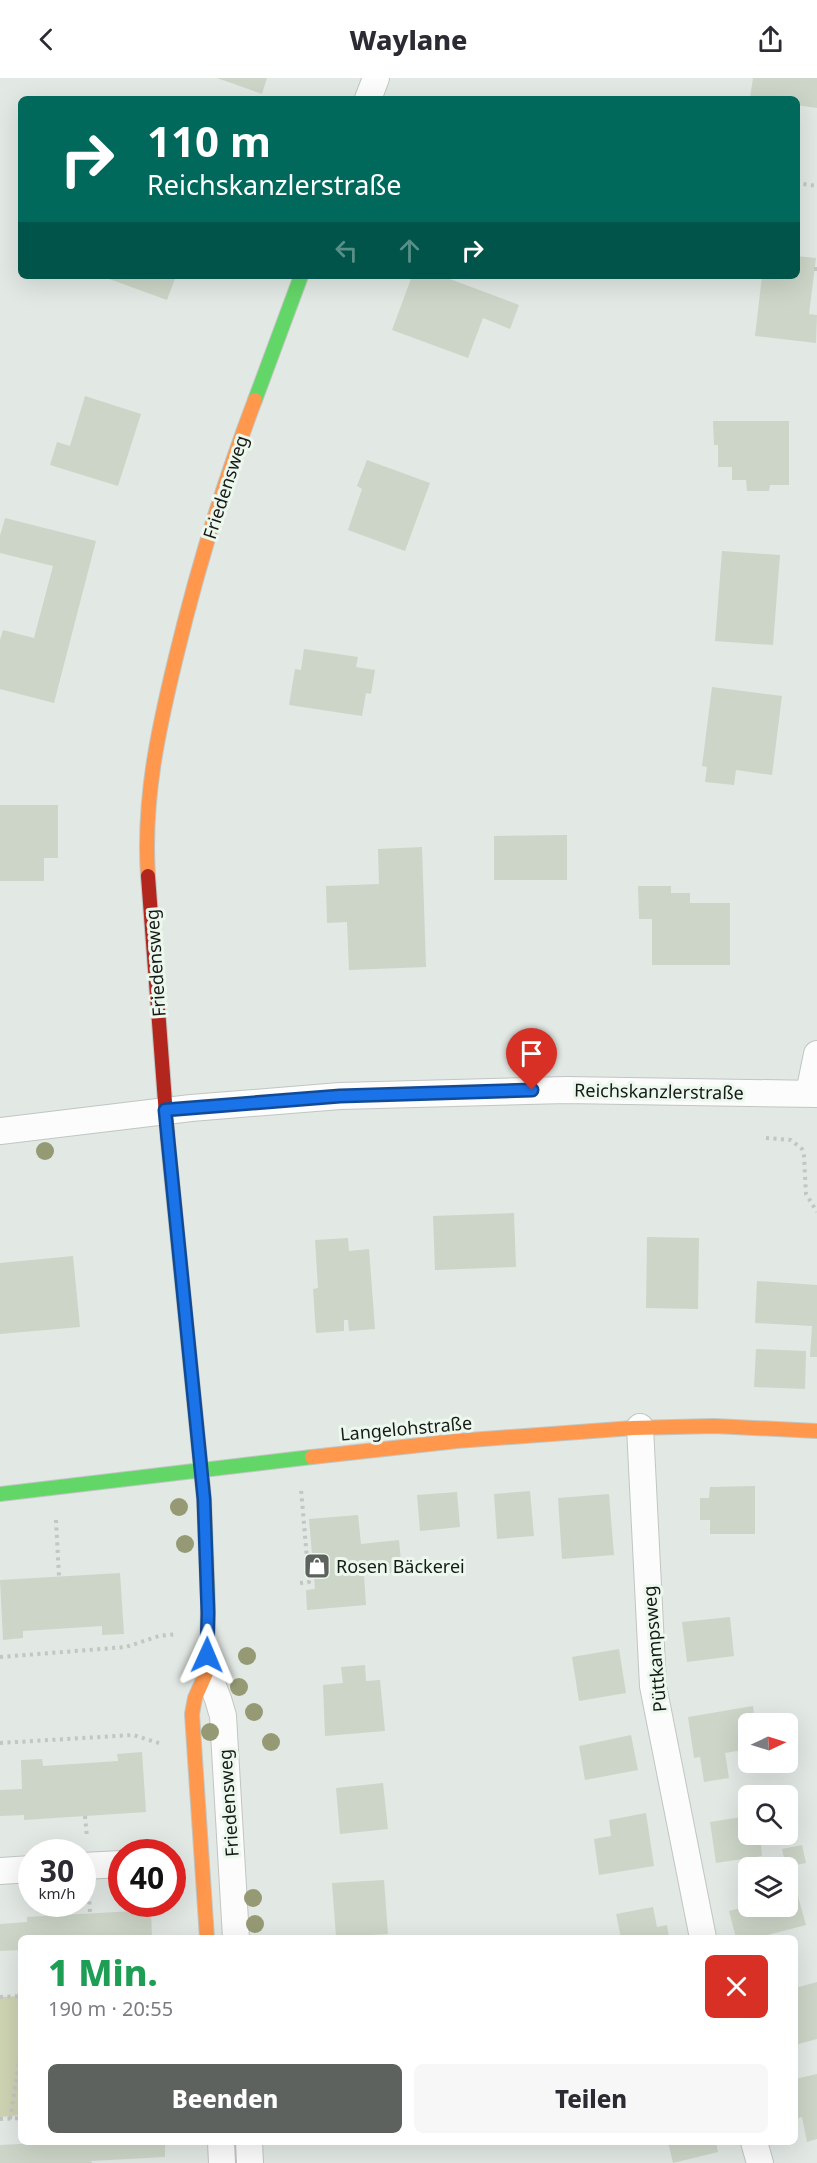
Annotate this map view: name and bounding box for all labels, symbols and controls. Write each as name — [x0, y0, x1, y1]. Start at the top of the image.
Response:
text: Waylane — [350, 21, 467, 58]
icon: back — [30, 23, 63, 56]
icon: share — [754, 23, 787, 56]
text: 110 m — [147, 112, 271, 169]
icon: right — [48, 120, 126, 198]
text: Reichskanzlerstraße — [147, 166, 402, 203]
icon: left — [330, 234, 363, 267]
icon: ahead — [393, 234, 426, 267]
icon: right — [456, 234, 489, 267]
street label: Friedensweg — [197, 432, 253, 542]
street label: Friedensweg — [139, 908, 171, 1018]
pin — [506, 1028, 557, 1090]
icon: arrive — [515, 1037, 548, 1070]
street label: Reichskanzlerstraße — [574, 1078, 744, 1104]
street label: Langelohstraße — [339, 1410, 473, 1446]
shop icon: Rosen Bäckerei — [302, 1551, 332, 1581]
place label: Rosen Bäckerei — [336, 1554, 465, 1578]
street label: Püttkampsweg — [637, 1585, 671, 1713]
position arrow — [175, 1623, 239, 1687]
north arrow — [738, 1713, 798, 1773]
map controls — [738, 1713, 798, 1917]
street label: Friedensweg — [212, 1748, 244, 1858]
button: search — [738, 1785, 798, 1845]
speed limit sign: 40 — [108, 1839, 186, 1917]
text: 30 — [40, 1850, 74, 1891]
button: layers — [738, 1857, 798, 1917]
text: km/h — [39, 1883, 75, 1903]
text: 1 Min. — [48, 1948, 158, 1997]
button: close — [705, 1955, 768, 2018]
text: 190 m · 20:55 — [48, 1995, 173, 2022]
button: Beenden — [48, 2064, 402, 2133]
button: Teilen — [414, 2064, 768, 2133]

